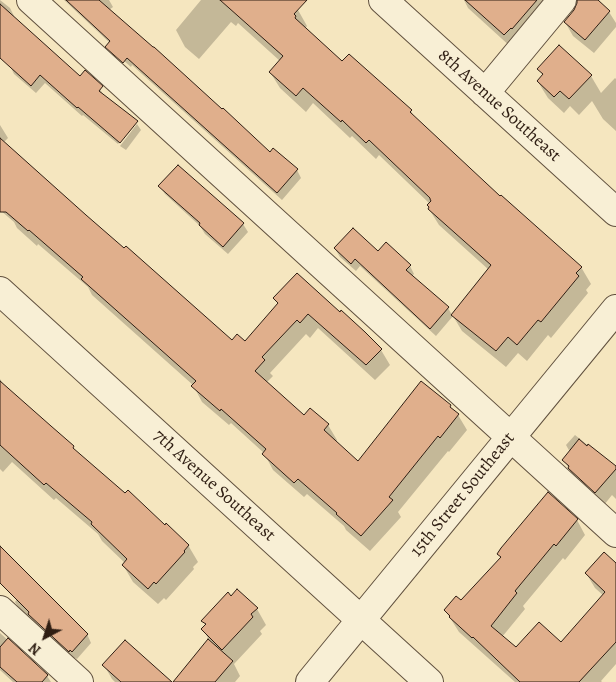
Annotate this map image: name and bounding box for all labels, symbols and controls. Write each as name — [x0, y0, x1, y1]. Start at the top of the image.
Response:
street label: 8th Avenue Southeast — [433, 45, 565, 167]
street label: 7th Avenue Southeast — [148, 425, 280, 547]
street label: 15th Street Southeast — [406, 428, 520, 562]
north arrow — [20, 612, 70, 662]
text: N — [25, 638, 45, 659]

